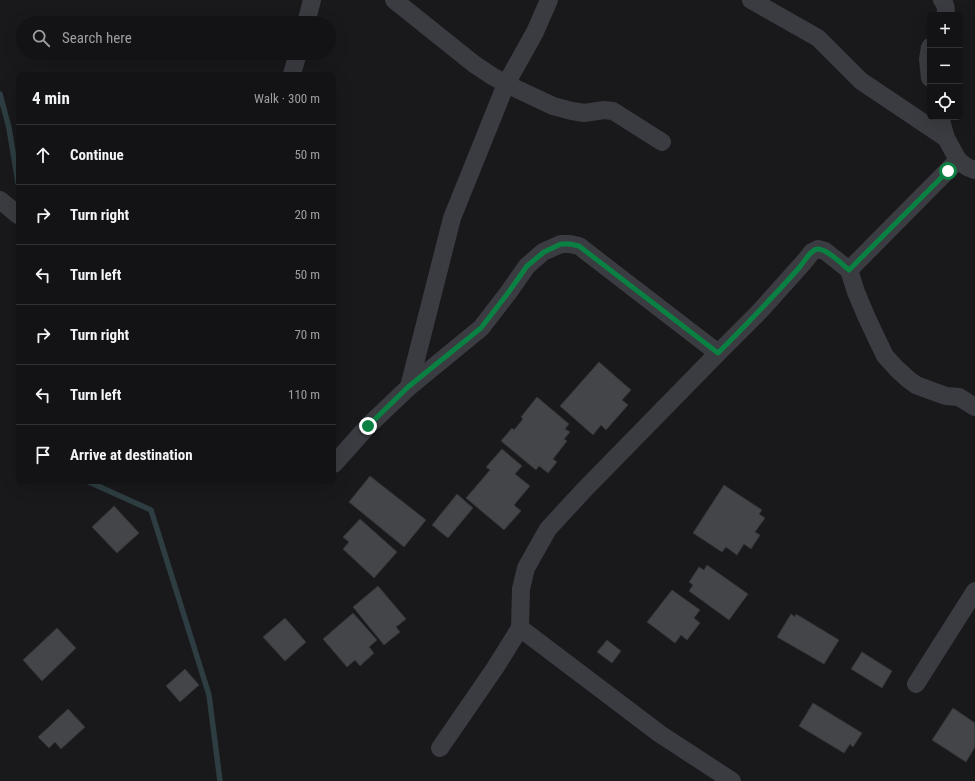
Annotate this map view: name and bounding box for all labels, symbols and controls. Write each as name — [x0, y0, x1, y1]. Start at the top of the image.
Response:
map controls — [927, 12, 963, 120]
button: + — [927, 12, 963, 48]
search box — [16, 16, 336, 60]
icon: search — [30, 27, 52, 49]
text: Search here — [62, 29, 132, 47]
button: − — [927, 48, 963, 84]
button: locate — [927, 84, 963, 120]
text: 4 min — [32, 88, 70, 108]
text: Walk · 300 m — [254, 91, 320, 106]
icon: ahead — [32, 144, 54, 166]
text: Continue — [70, 146, 124, 164]
text: 50 m — [294, 147, 320, 162]
route start — [939, 162, 957, 180]
icon: right — [32, 204, 54, 226]
text: Turn right — [70, 206, 129, 224]
text: 20 m — [294, 207, 320, 222]
icon: left — [32, 264, 54, 286]
text: Turn left — [70, 266, 121, 284]
text: 50 m — [294, 267, 320, 282]
icon: right — [32, 324, 54, 346]
text: Turn right — [70, 326, 129, 344]
text: 70 m — [294, 327, 320, 342]
icon: left — [32, 384, 54, 406]
text: Turn left — [70, 386, 121, 404]
text: 110 m — [288, 387, 320, 402]
route end — [359, 417, 377, 435]
icon: arrive — [32, 444, 54, 466]
text: Arrive at destination — [70, 446, 193, 464]

